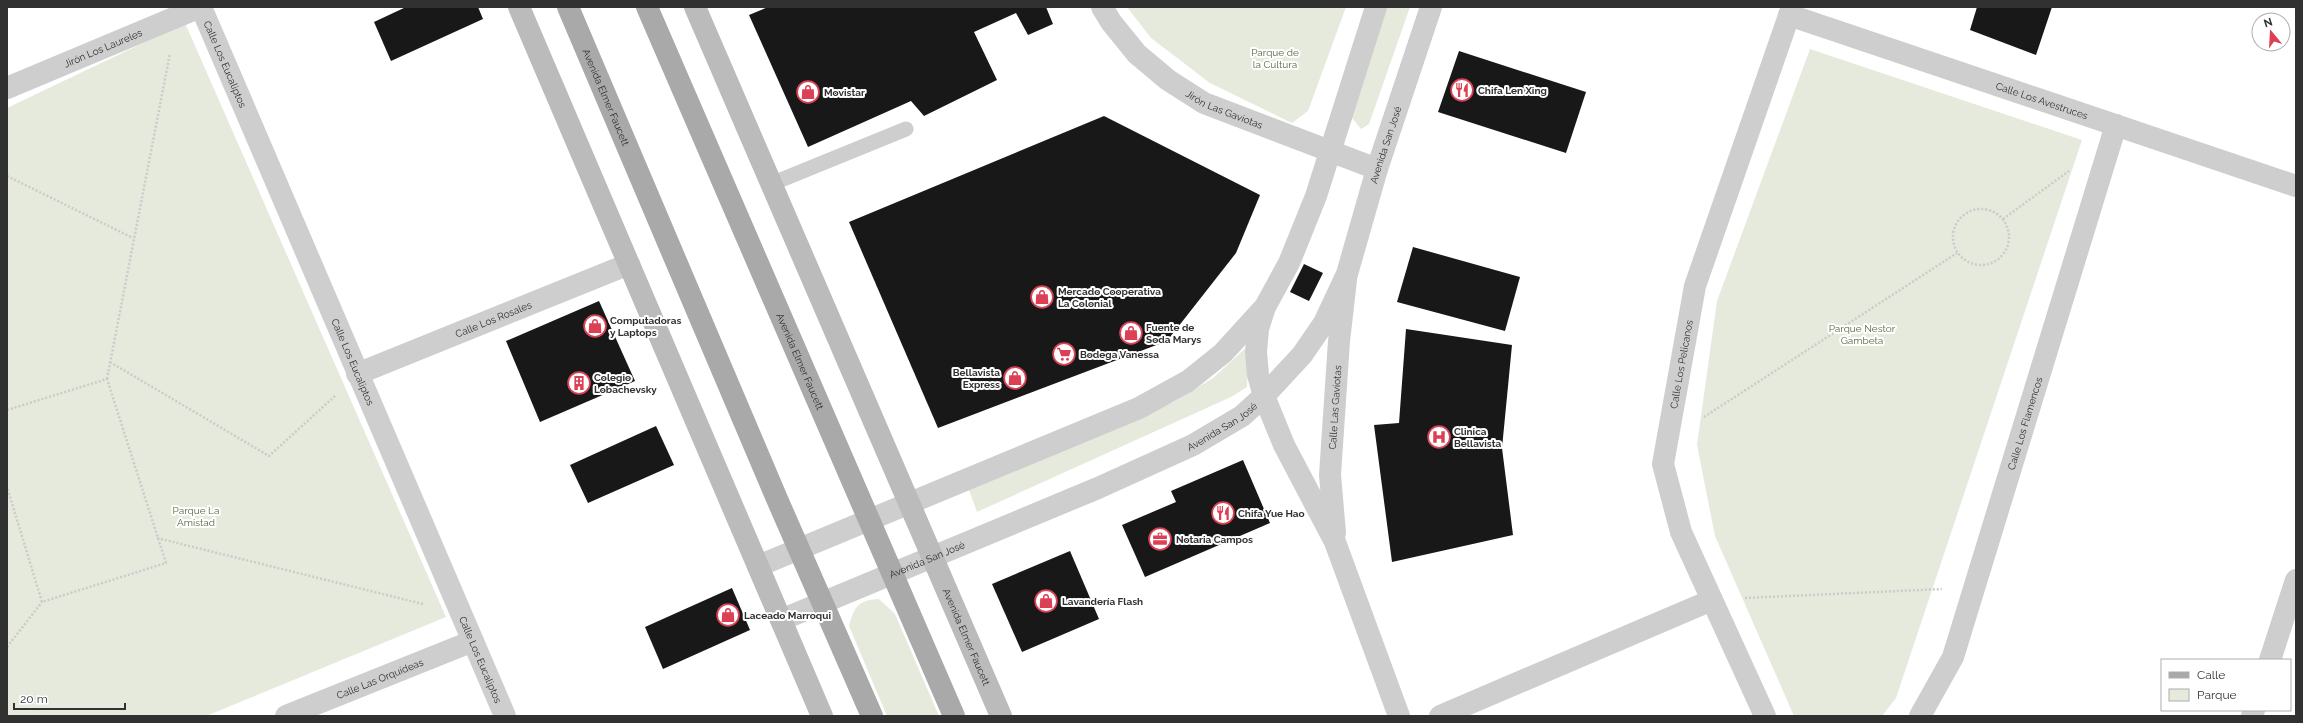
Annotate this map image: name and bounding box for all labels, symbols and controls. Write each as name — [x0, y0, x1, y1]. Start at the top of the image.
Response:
north arrow — [2251, 12, 2291, 52]
text: N — [2262, 15, 2274, 30]
street label: Calle Los Eucaliptos — [202, 19, 248, 109]
street label: Jirón Los Laureles — [62, 27, 144, 69]
street label: Avenida Elmer Faucett — [580, 47, 632, 148]
park label: Parque de la Cultura — [1251, 47, 1299, 70]
restaurant icon: Chifa Len Xing — [1449, 77, 1475, 103]
shop icon: Movistar — [795, 79, 821, 105]
street label: Calle Los Avestruces — [1994, 80, 2089, 121]
place label: Chifa Len Xing — [1478, 85, 1547, 96]
place label: Movistar — [824, 87, 865, 98]
street label: Jirón Las Gaviotas — [1184, 88, 1264, 131]
street label: Avenida San José — [1368, 105, 1404, 185]
shop icon: Mercado Cooperativa La Colonial — [1029, 284, 1055, 310]
place label: Mercado Cooperativa La Colonial — [1058, 286, 1161, 309]
street label: Calle Los Rosales — [454, 299, 533, 340]
street label: Avenida Elmer Faucett — [774, 311, 826, 412]
shop icon: Computadoras y Laptops — [582, 313, 608, 339]
place label: Computadoras y Laptops — [610, 315, 681, 338]
street label: Calle Los Eucaliptos — [329, 317, 376, 407]
street label: Calle Los Pelicanos — [1668, 319, 1695, 409]
shop icon: Fuente de Soda Marys — [1118, 320, 1144, 346]
place label: Fuente de Soda Marys — [1146, 322, 1201, 345]
park label: Parque Nestor Gambeta — [1829, 323, 1896, 346]
supermarket icon: Bodega Vanessa — [1051, 341, 1077, 367]
place label: Bodega Vanessa — [1080, 349, 1159, 360]
shop icon: Bellavista Express — [1002, 365, 1028, 391]
street label: Calle Las Gaviotas — [1327, 365, 1343, 450]
place label: Bellavista Express — [953, 367, 1000, 390]
building icon: Colegio Lobachevsky — [566, 370, 592, 396]
place label: Colegio Lobachevsky — [594, 372, 657, 395]
street label: Calle Los Flamencos — [2006, 376, 2045, 471]
street label: Avenida San José — [1185, 400, 1259, 453]
hospital icon: Clinica Bellavista — [1426, 424, 1452, 450]
place label: Clinica Bellavista — [1454, 426, 1501, 449]
restaurant icon: Chifa Yue Hao — [1210, 500, 1236, 526]
park label: Parque La Amistad — [173, 505, 219, 528]
place label: Chifa Yue Hao — [1238, 508, 1305, 519]
office icon: Notaria Campos — [1147, 526, 1173, 552]
place label: Notaria Campos — [1176, 534, 1253, 545]
street label: Avenida San José — [888, 539, 967, 580]
street label: Avenida Elmer Faucett — [941, 587, 992, 688]
shop icon: Lavandería Flash — [1033, 588, 1059, 614]
place label: Lavandería Flash — [1062, 596, 1143, 607]
shop icon: Laceado Marroqui — [715, 602, 741, 628]
place label: Laceado Marroqui — [744, 610, 831, 621]
street label: Calle Los Eucaliptos — [457, 615, 504, 705]
street label: Calle Las Orquídeas — [335, 656, 425, 701]
legend — [2161, 659, 2291, 711]
text: Calle — [2197, 668, 2225, 682]
scale bar — [14, 685, 125, 711]
text: Parque — [2197, 688, 2237, 702]
text: 20 m — [20, 692, 48, 706]

